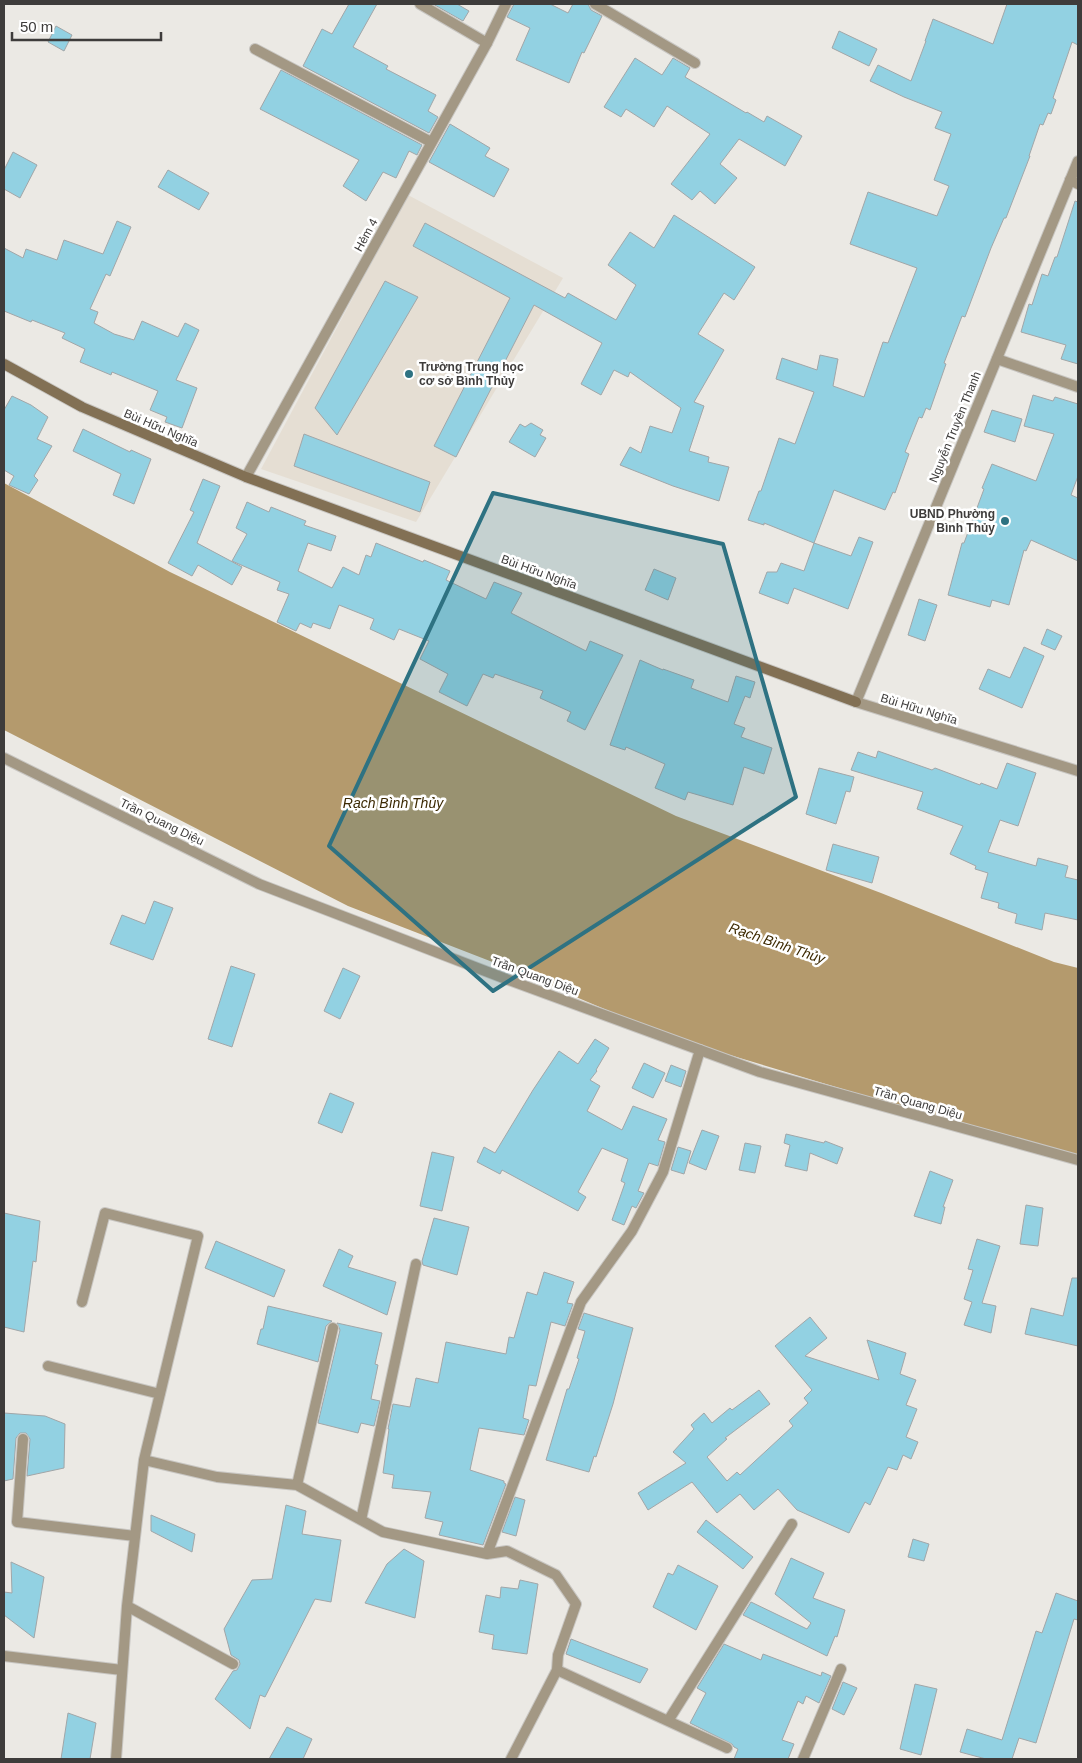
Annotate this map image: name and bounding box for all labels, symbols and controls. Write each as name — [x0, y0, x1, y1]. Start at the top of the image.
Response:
scale bar — [12, 10, 161, 42]
text: 50 m — [20, 18, 53, 35]
street label: Hẻm 4 — [351, 216, 381, 254]
place label: Trường Trung học cơ sở Bình Thủy — [419, 360, 524, 388]
marker: Trường Trung học cơ sở Bình Thủy — [403, 368, 415, 380]
street label: Nguyễn Truyền Thanh — [925, 369, 984, 485]
street label: Bùi Hữu Nghĩa — [122, 406, 201, 450]
place label: UBND Phường Bình Thủy — [910, 507, 995, 535]
marker: UBND Phường Bình Thủy — [999, 515, 1011, 527]
street label: Bùi Hữu Nghĩa — [499, 552, 579, 592]
street label: Bùi Hữu Nghĩa — [879, 691, 959, 727]
water label: Rạch Bình Thủy — [343, 795, 444, 811]
street label: Trần Quang Diệu — [118, 796, 206, 848]
water label: Rạch Bình Thủy — [727, 919, 828, 967]
street label: Trần Quang Diệu — [490, 954, 580, 998]
street label: Trần Quang Diệu — [872, 1084, 964, 1122]

